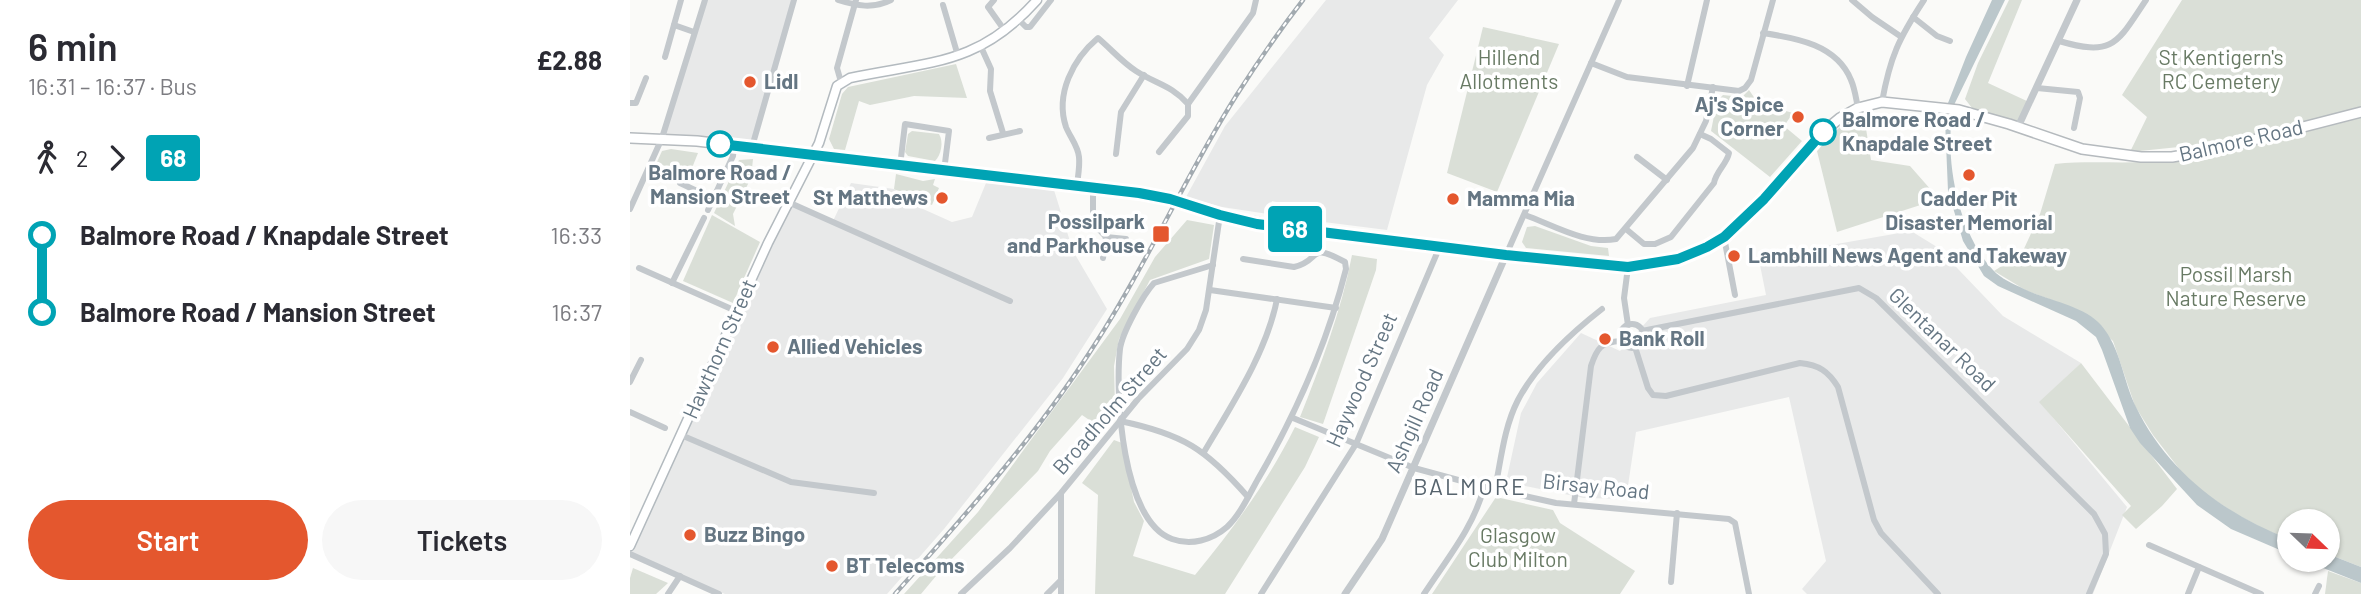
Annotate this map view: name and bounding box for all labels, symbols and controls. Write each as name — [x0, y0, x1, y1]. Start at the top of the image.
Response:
text: 6 min — [28, 23, 118, 69]
text: £2.88 — [536, 44, 602, 75]
park label: Hillend Allotments — [1460, 44, 1558, 93]
park label: St Kentigern's RC Cemetery — [2158, 44, 2284, 93]
place label: Lidl — [764, 68, 798, 93]
text: 16:31 – 16:37 · Bus — [28, 72, 197, 100]
marker: Lidl — [742, 74, 758, 90]
place label: Aj's Spice Corner — [1694, 91, 1784, 140]
place label: Balmore Road / Knapdale Street — [1842, 106, 1992, 155]
marker: Aj's Spice Corner — [1790, 109, 1806, 125]
street label: Balmore Road — [2176, 113, 2305, 166]
marker: Balmore Road / Knapdale Street — [1810, 119, 1836, 145]
marker: Balmore Road / Mansion Street — [707, 131, 733, 157]
icon: walk — [28, 139, 66, 177]
icon: forward — [98, 139, 136, 177]
text: 68 — [160, 143, 186, 172]
text: 2 — [76, 144, 88, 172]
place label: Balmore Road / Mansion Street — [648, 159, 792, 208]
marker: Cadder Pit Disaster Memorial — [1961, 167, 1977, 183]
place label: St Matthews — [813, 184, 928, 209]
place label: Mamma Mia — [1467, 185, 1575, 210]
place label: Cadder Pit Disaster Memorial — [1885, 185, 2053, 234]
marker: St Matthews — [934, 190, 950, 206]
marker: Mamma Mia — [1445, 191, 1461, 207]
line badge: 68 — [1264, 206, 1326, 252]
place label: Possilpark and Parkhouse — [1007, 208, 1145, 257]
text: 68 — [1282, 214, 1308, 243]
text: Balmore Road / Knapdale Street — [80, 219, 449, 250]
text: 16:33 — [551, 221, 602, 249]
marker: Possilpark and Parkhouse — [1151, 224, 1171, 244]
place label: Lambhill News Agent and Takeway — [1748, 242, 2067, 267]
marker: Lambhill News Agent and Takeway — [1726, 248, 1742, 264]
park label: Possil Marsh Nature Reserve — [2166, 261, 2306, 310]
street label: Hawthorn Street — [677, 275, 761, 422]
street label: Glentanar Road — [1884, 282, 2002, 396]
text: Balmore Road / Mansion Street — [80, 296, 436, 327]
text: 16:37 — [552, 298, 602, 326]
street label: Haywood Street — [1320, 308, 1401, 451]
place label: Bank Roll — [1619, 325, 1705, 350]
marker: Bank Roll — [1597, 331, 1613, 347]
place label: Allied Vehicles — [787, 333, 923, 358]
marker: Allied Vehicles — [765, 339, 781, 355]
street label: Broadholm Street — [1047, 341, 1171, 479]
street label: Ashgill Road — [1380, 365, 1448, 476]
street label: Birsay Road — [1542, 467, 1651, 504]
district label: BALMORE — [1413, 472, 1527, 500]
button: Start — [28, 500, 308, 580]
button: Tickets — [322, 500, 602, 580]
north arrow — [2277, 509, 2340, 572]
map controls — [2277, 509, 2340, 572]
place label: Buzz Bingo — [704, 521, 805, 546]
park label: Glasgow Club Milton — [1468, 522, 1568, 571]
marker: Buzz Bingo — [682, 527, 698, 543]
place label: BT Telecoms — [846, 552, 965, 577]
marker: BT Telecoms — [824, 558, 840, 574]

